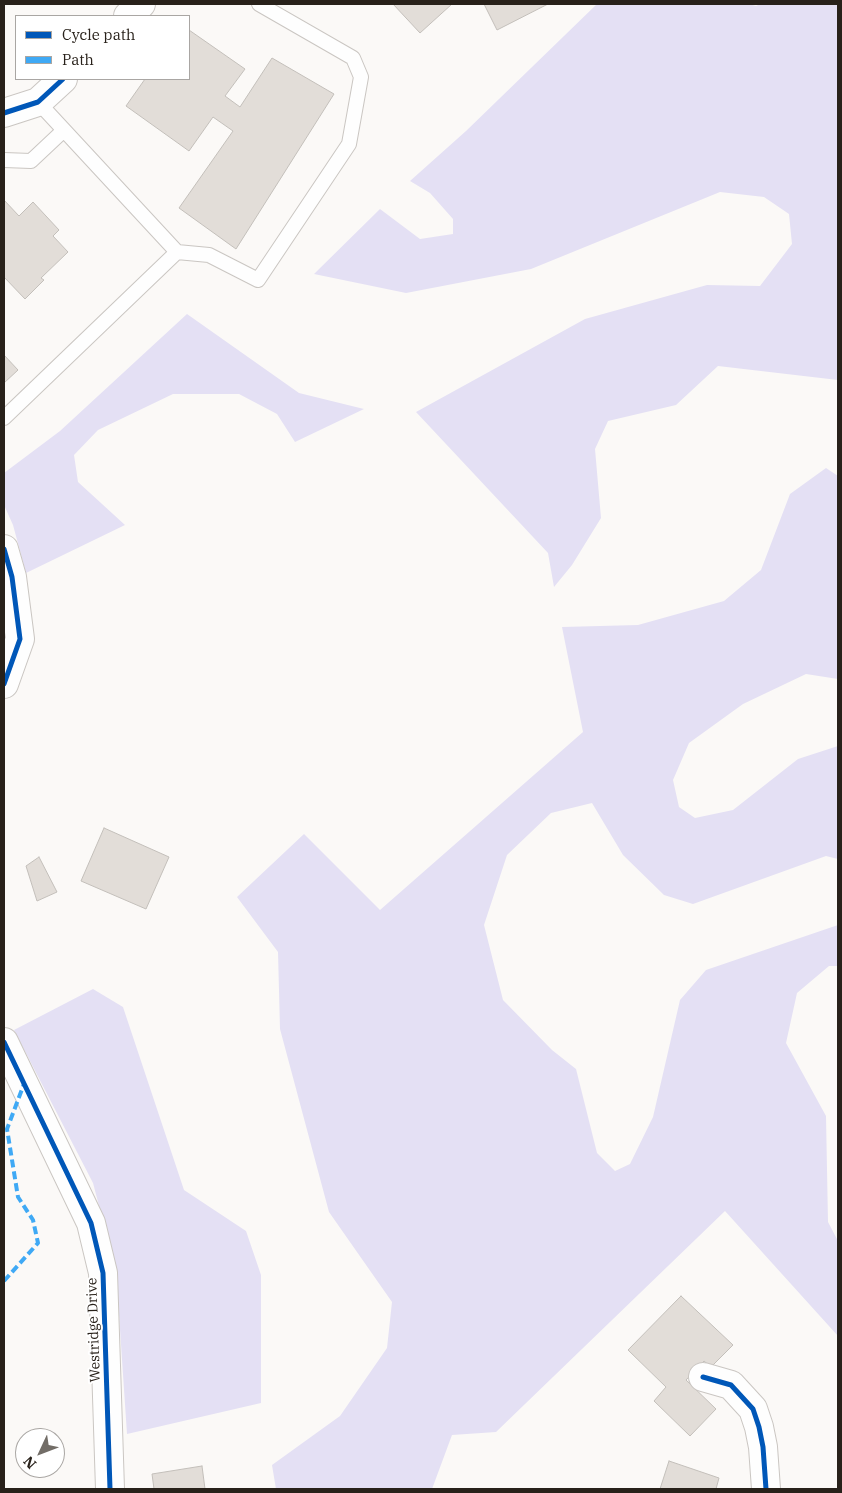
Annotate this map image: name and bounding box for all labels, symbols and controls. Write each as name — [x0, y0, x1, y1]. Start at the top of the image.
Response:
legend — [15, 15, 190, 80]
text: Cycle path — [62, 25, 135, 44]
text: Path — [62, 50, 94, 69]
street label: Westridge Drive — [84, 1277, 104, 1383]
north arrow — [15, 1428, 65, 1478]
text: N — [19, 1452, 40, 1473]

